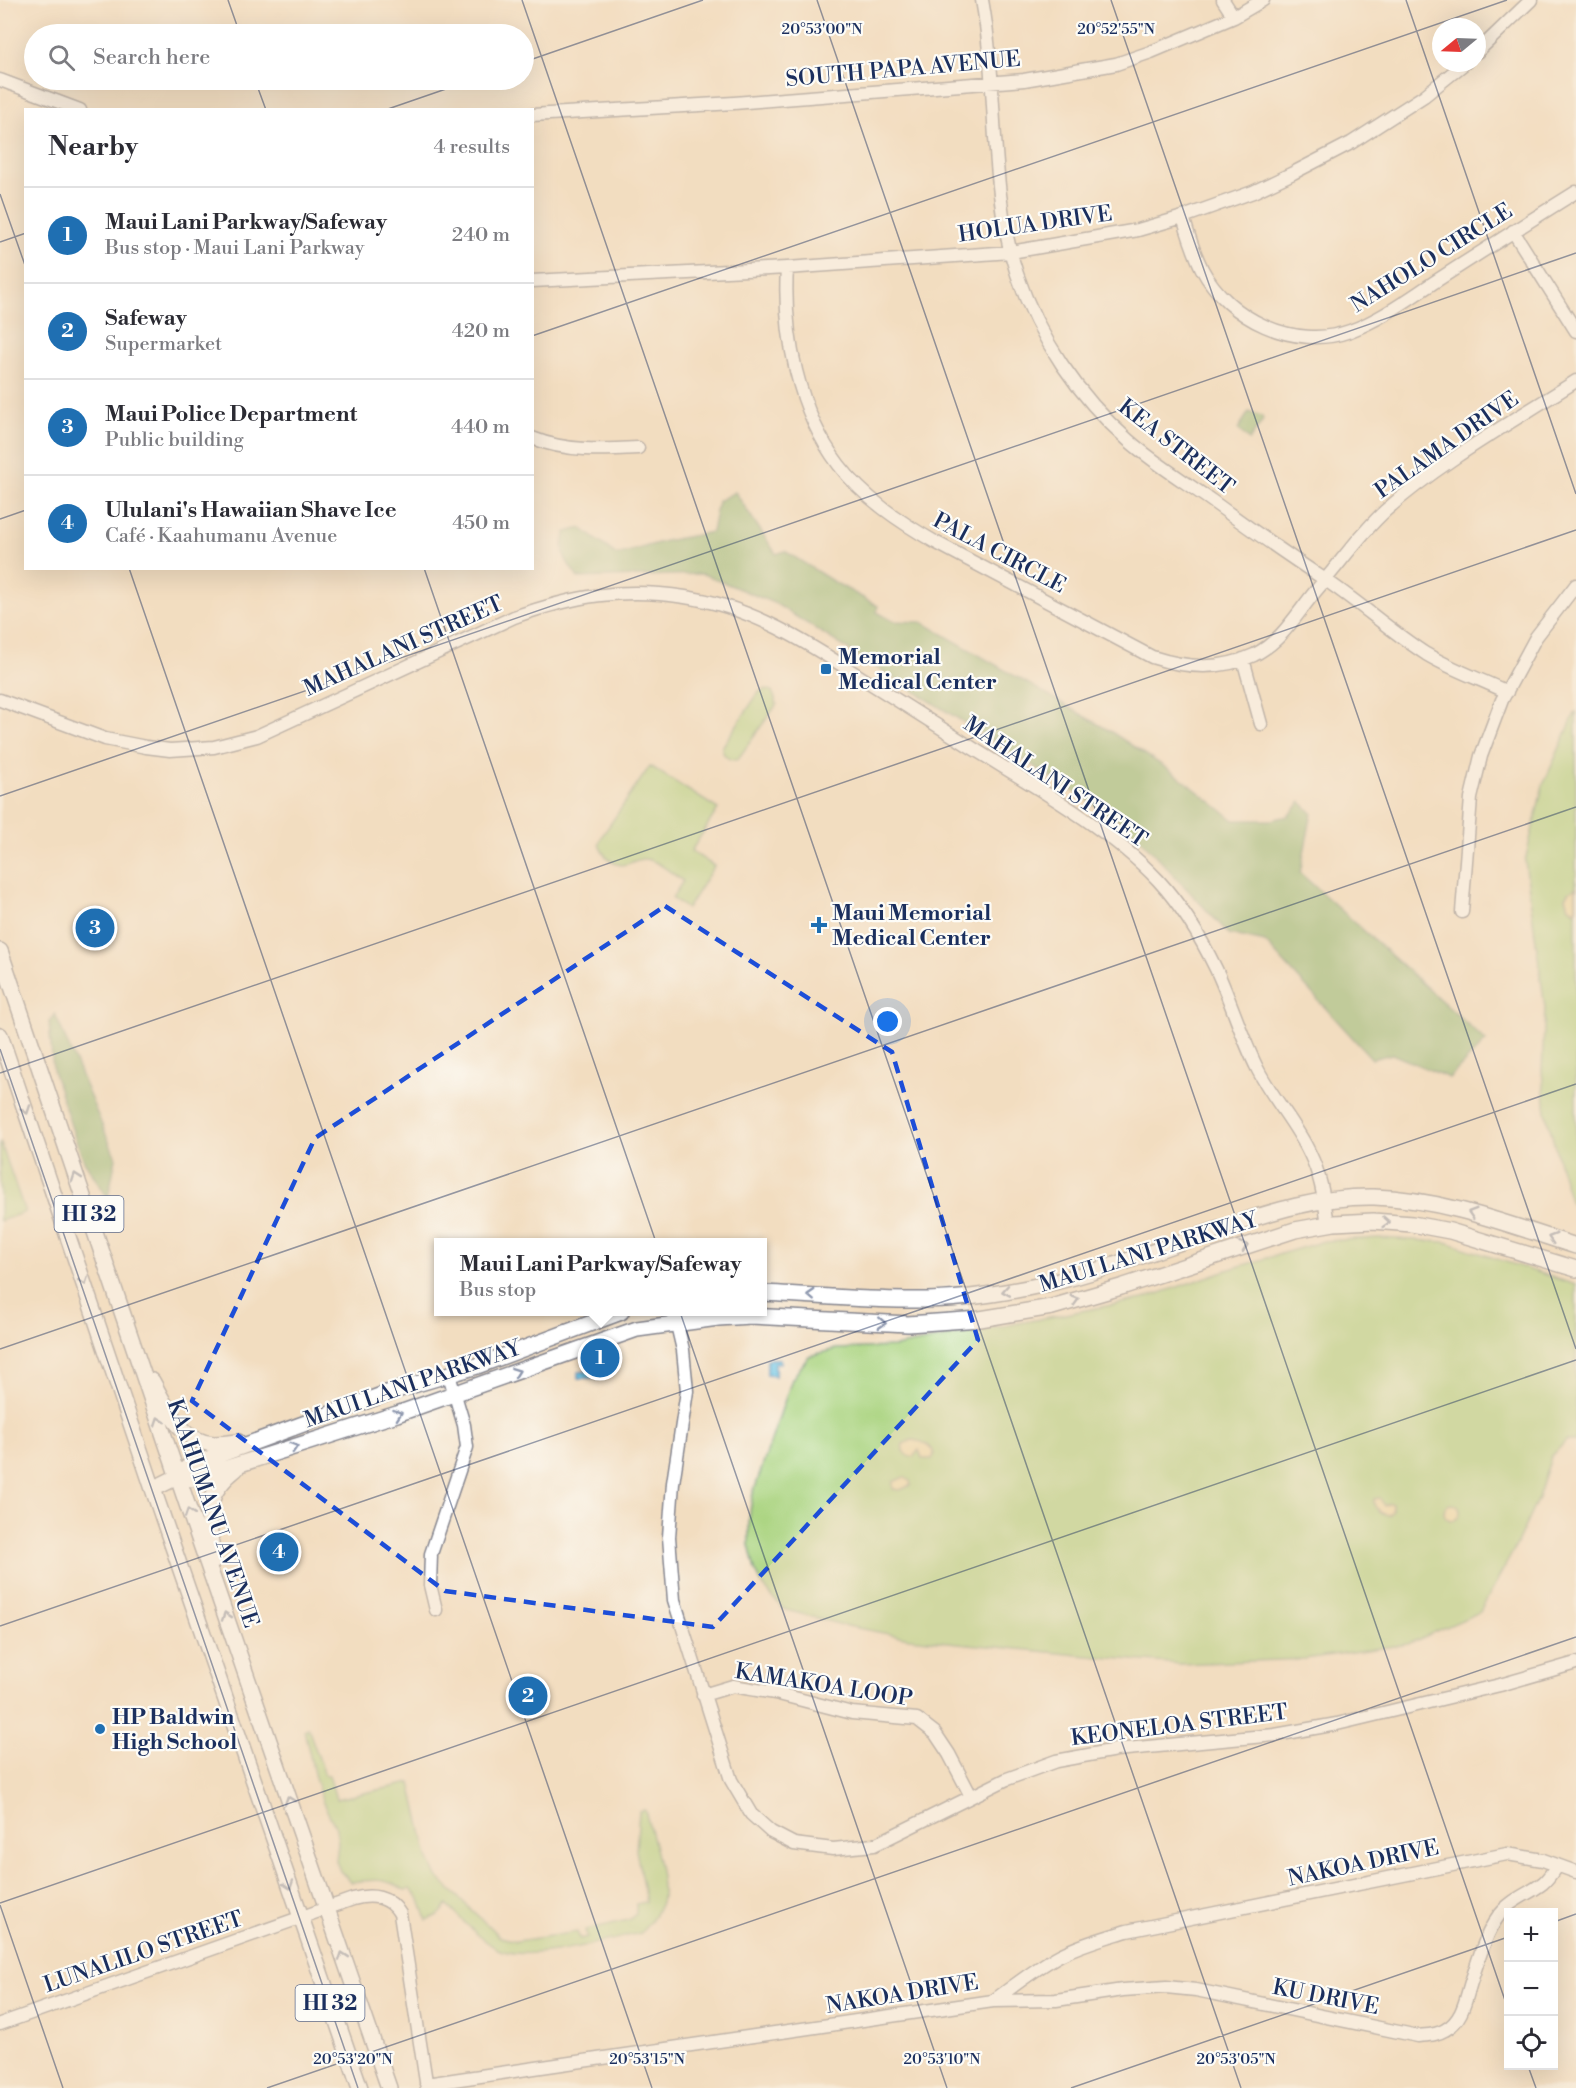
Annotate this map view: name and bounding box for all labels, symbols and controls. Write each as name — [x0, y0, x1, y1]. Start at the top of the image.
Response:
north arrow — [1432, 18, 1486, 72]
text: 20°53'00"N — [782, 20, 862, 39]
text: 20°52'55"N — [1077, 20, 1155, 39]
search box — [24, 24, 534, 90]
icon: search — [45, 41, 78, 74]
text: Search here — [93, 44, 210, 71]
street label: SOUTH PAPA AVENUE — [785, 46, 1022, 93]
text: Nearby — [48, 131, 138, 163]
text: 4 results — [433, 135, 510, 160]
street label: NAHOLO CIRCLE — [1346, 198, 1518, 319]
street label: HOLUA DRIVE — [956, 200, 1114, 249]
text: Maui Lani Parkway/Safeway — [105, 209, 387, 236]
text: 1 — [63, 223, 72, 248]
text: 240 m — [452, 223, 510, 248]
text: Bus stop · Maui Lani Parkway — [105, 236, 365, 261]
text: Safeway — [105, 305, 187, 332]
text: 2 — [61, 319, 74, 344]
text: 420 m — [452, 319, 510, 344]
text: Supermarket — [105, 332, 222, 357]
street label: PALAMA DRIVE — [1370, 386, 1524, 505]
street label: KEA STREET — [1113, 394, 1239, 501]
text: Maui Police Department — [105, 401, 357, 428]
text: 3 — [61, 415, 74, 440]
text: 440 m — [451, 415, 510, 440]
text: Public building — [105, 428, 244, 453]
text: Ululani's Hawaiian Shave Ice — [105, 497, 397, 524]
street label: PALA CIRCLE — [928, 507, 1070, 600]
text: 4 — [61, 511, 74, 536]
text: 450 m — [452, 511, 510, 536]
text: Café · Kaahumanu Avenue — [105, 524, 337, 549]
street label: MAHALANI STREET — [300, 590, 508, 703]
place label: Memorial Medical Center — [838, 644, 997, 696]
marker: Memorial Medical Center — [819, 662, 833, 676]
street label: MAHALANI STREET — [958, 711, 1152, 854]
place label: Maui Memorial Medical Center — [832, 900, 991, 952]
pin: 3 — [76, 906, 115, 950]
marker: Maui Memorial Medical Center — [810, 916, 828, 934]
your location — [873, 1007, 902, 1036]
one-way arrow — [18, 1104, 31, 1115]
one-way arrow — [71, 1172, 83, 1183]
road number: HI 32 — [54, 1196, 124, 1232]
street label: MAUI LANI PARKWAY — [1036, 1206, 1263, 1299]
one-way arrow — [1467, 1208, 1478, 1221]
one-way arrow — [1382, 1215, 1391, 1228]
one-way arrow — [1547, 1233, 1558, 1246]
popup — [434, 1238, 767, 1316]
one-way arrow — [1238, 1240, 1249, 1253]
text: Maui Lani Parkway/Safeway — [459, 1251, 742, 1278]
one-way arrow — [76, 1275, 89, 1286]
text: Bus stop — [459, 1278, 536, 1303]
one-way arrow — [1001, 1284, 1011, 1297]
one-way arrow — [807, 1289, 816, 1302]
one-way arrow — [1070, 1295, 1080, 1308]
one-way arrow — [877, 1316, 886, 1329]
street label: MAUI LANI PARKWAY — [301, 1334, 526, 1434]
pin: 1 — [580, 1336, 620, 1380]
one-way arrow — [510, 1366, 521, 1379]
street label: KAAHUMANU AVENUE — [161, 1395, 264, 1632]
one-way arrow — [392, 1408, 403, 1421]
one-way arrow — [153, 1416, 166, 1427]
one-way arrow — [288, 1442, 299, 1454]
one-way arrow — [184, 1508, 197, 1518]
pin: 4 — [260, 1530, 298, 1574]
one-way arrow — [220, 1611, 233, 1622]
street label: KAMAKOA LOOP — [733, 1658, 915, 1713]
pin: 2 — [508, 1674, 548, 1718]
street label: KEONELOA STREET — [1069, 1699, 1289, 1752]
place label: HP Baldwin High School — [112, 1704, 237, 1756]
marker: HP Baldwin High School — [93, 1722, 107, 1736]
one-way arrow — [284, 1796, 297, 1806]
street label: NAKOA DRIVE — [1285, 1834, 1441, 1893]
one-way arrow — [282, 1879, 295, 1890]
street label: LUNALILO STREET — [40, 1906, 247, 1999]
map controls — [1504, 1908, 1558, 2070]
button: + — [1504, 1908, 1558, 1962]
one-way arrow — [338, 1951, 351, 1962]
button: − — [1504, 1962, 1558, 2016]
street label: NAKOA DRIVE — [824, 1969, 980, 2020]
street label: KU DRIVE — [1270, 1974, 1381, 2021]
road number: HI 32 — [296, 1985, 364, 2021]
button: locate — [1504, 2016, 1558, 2070]
text: 20°53'20"N — [313, 2050, 393, 2069]
text: 20°53'15"N — [609, 2050, 685, 2069]
text: 20°53'10"N — [904, 2050, 980, 2069]
text: 20°53'05"N — [1196, 2050, 1276, 2069]

